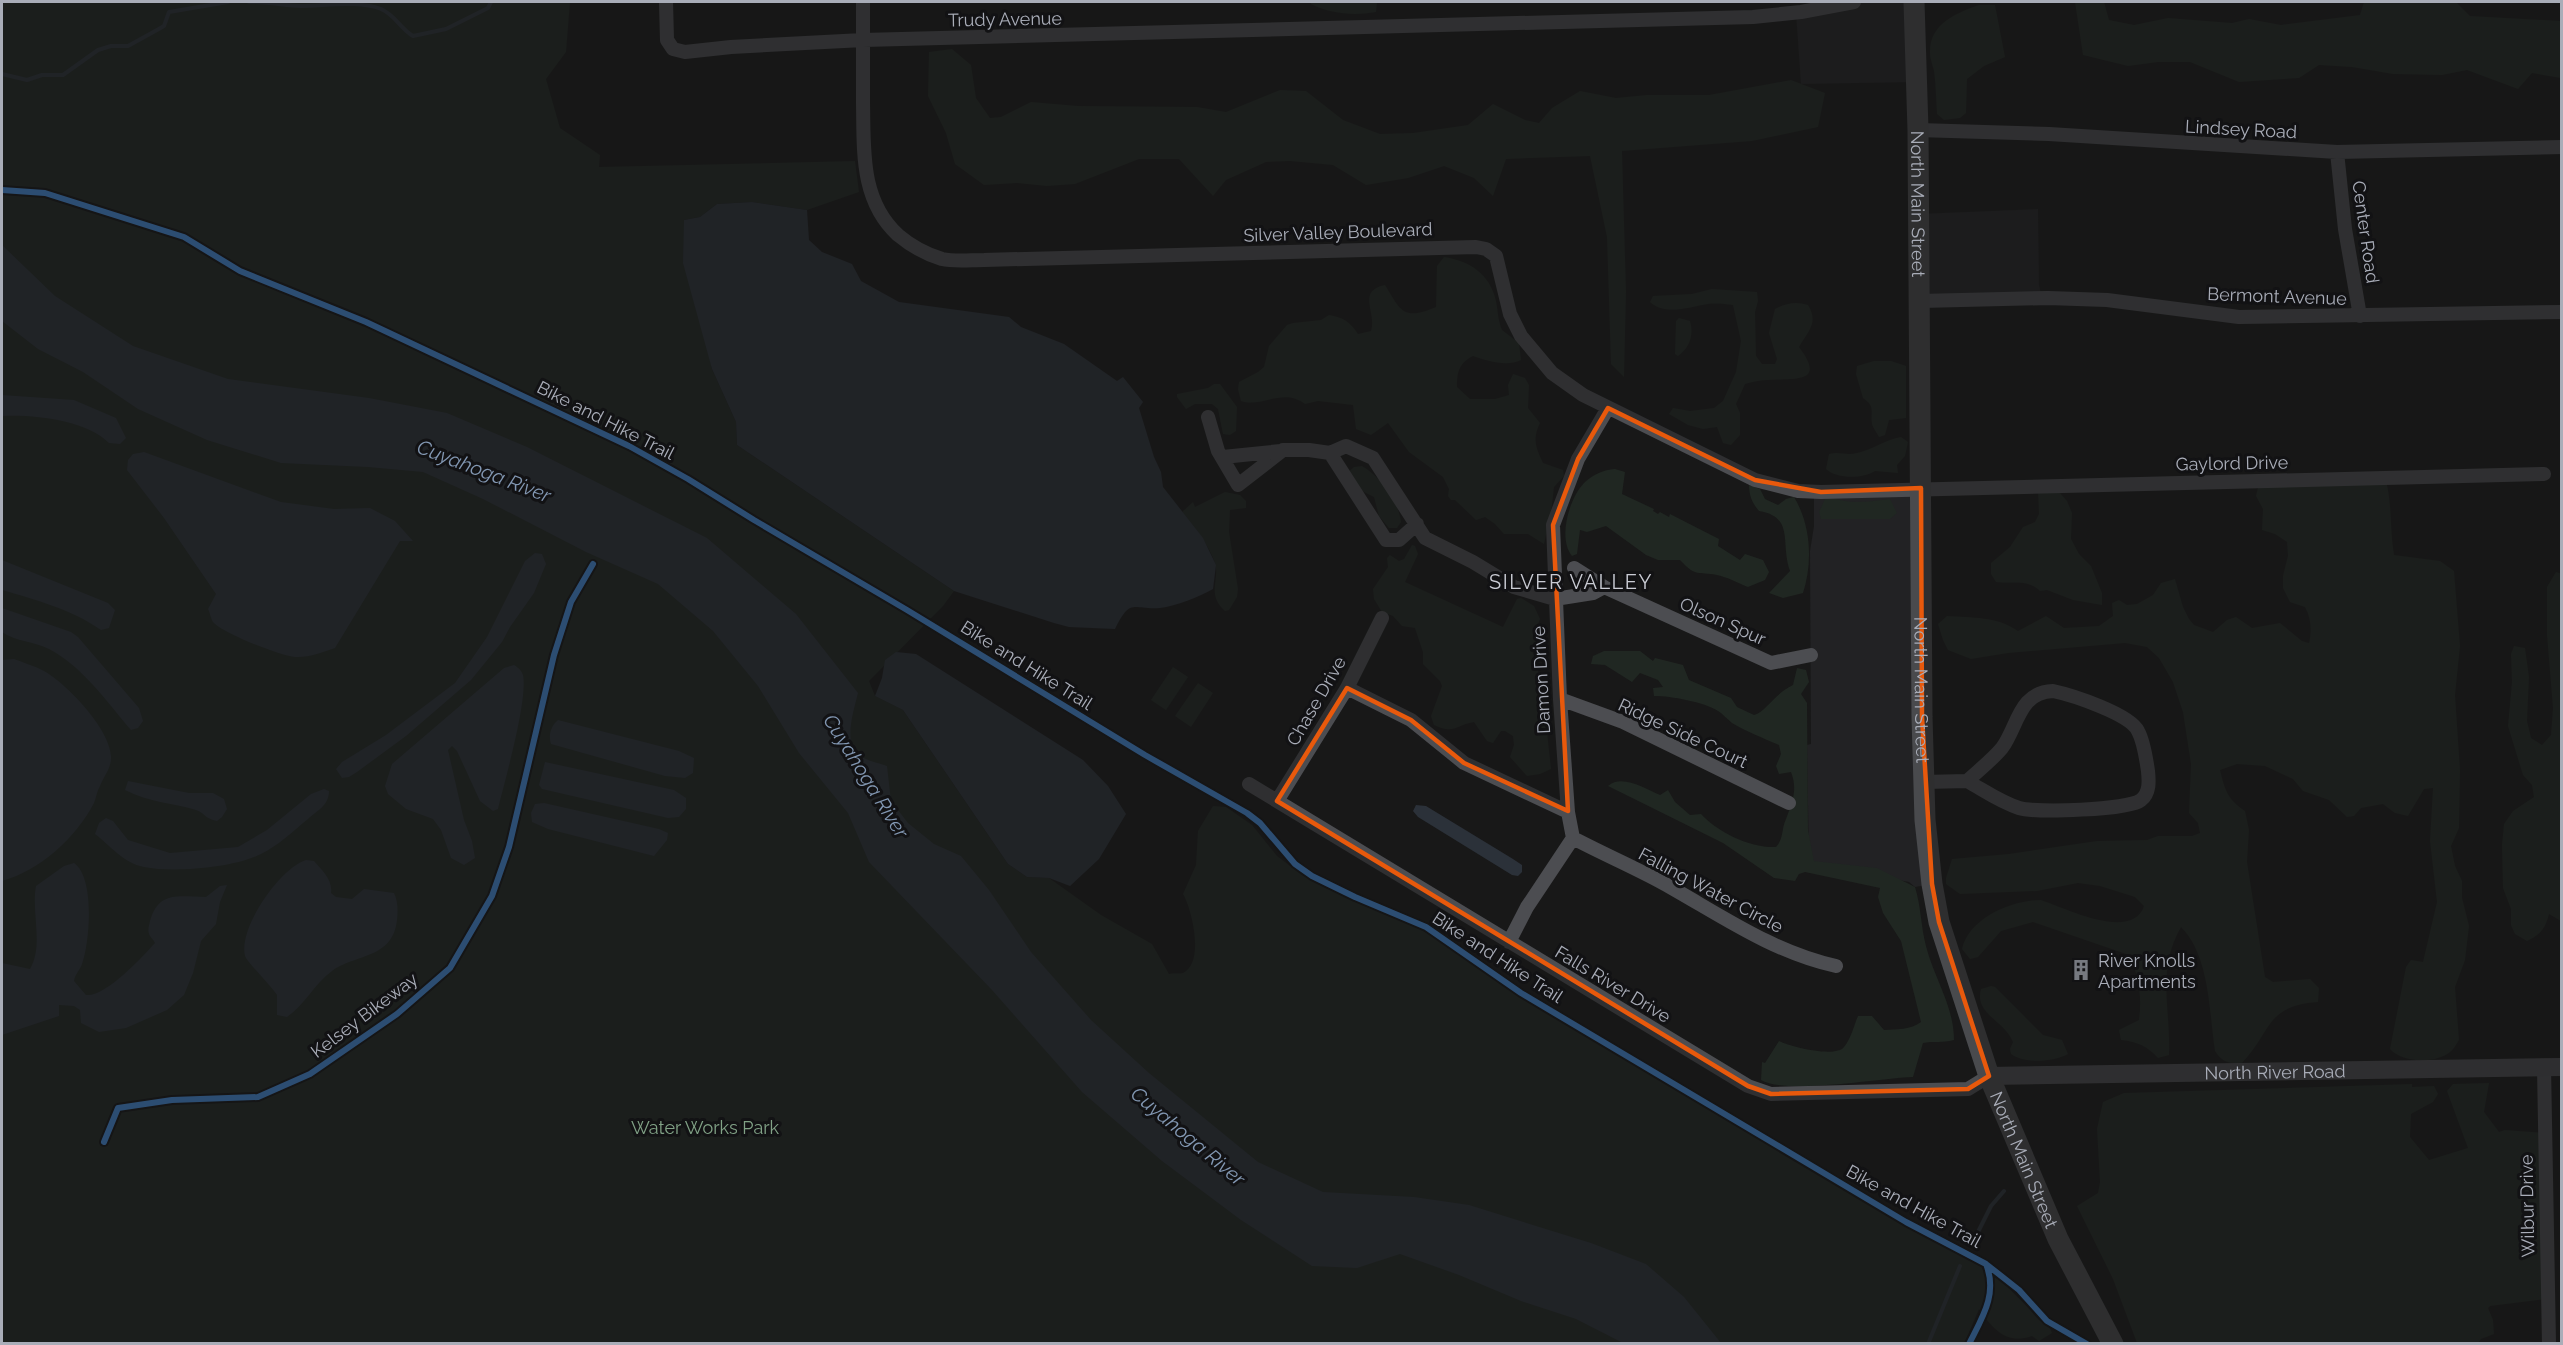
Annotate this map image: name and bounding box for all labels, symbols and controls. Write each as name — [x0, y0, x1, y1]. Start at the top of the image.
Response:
street label: Trudy Avenue — [948, 7, 1063, 30]
street label: Lindsey Road — [2184, 116, 2298, 142]
street label: North Main Street — [1908, 131, 1930, 277]
street label: Center Road — [2348, 179, 2384, 285]
street label: Silver Valley Boulevard — [1243, 218, 1433, 246]
street label: Bermont Avenue — [2207, 283, 2348, 309]
street label: Bike and Hike Trail — [534, 376, 678, 464]
water label: Cuyahoga River — [414, 434, 555, 508]
street label: Gaylord Drive — [2176, 452, 2289, 474]
district label: SILVER VALLEY — [1489, 570, 1653, 594]
street label: Olson Spur — [1677, 593, 1770, 650]
street label: Bike and Hike Trail — [957, 616, 1097, 714]
street label: North Main Street — [1911, 617, 1934, 763]
street label: Damon Drive — [1528, 625, 1554, 734]
street label: Chase Drive — [1282, 652, 1350, 749]
street label: Ridge Side Court — [1615, 694, 1751, 772]
water label: Cuyahoga River — [818, 710, 914, 843]
street label: Falling Water Circle — [1635, 843, 1787, 937]
street label: Bike and Hike Trail — [1429, 907, 1567, 1007]
street label: Falls River Drive — [1551, 941, 1675, 1027]
place label: River Knolls Apartments — [2098, 950, 2196, 992]
building icon: River Knolls Apartments — [2069, 958, 2093, 982]
street label: Kelsey Bikeway — [306, 968, 422, 1062]
street label: North River Road — [2204, 1060, 2346, 1083]
water label: Cuyahoga River — [1126, 1081, 1251, 1191]
street label: North Main Street — [1986, 1088, 2063, 1231]
park label: Water Works Park — [631, 1117, 780, 1138]
street label: Wilbur Drive — [2516, 1154, 2538, 1258]
street label: Bike and Hike Trail — [1843, 1160, 1985, 1252]

